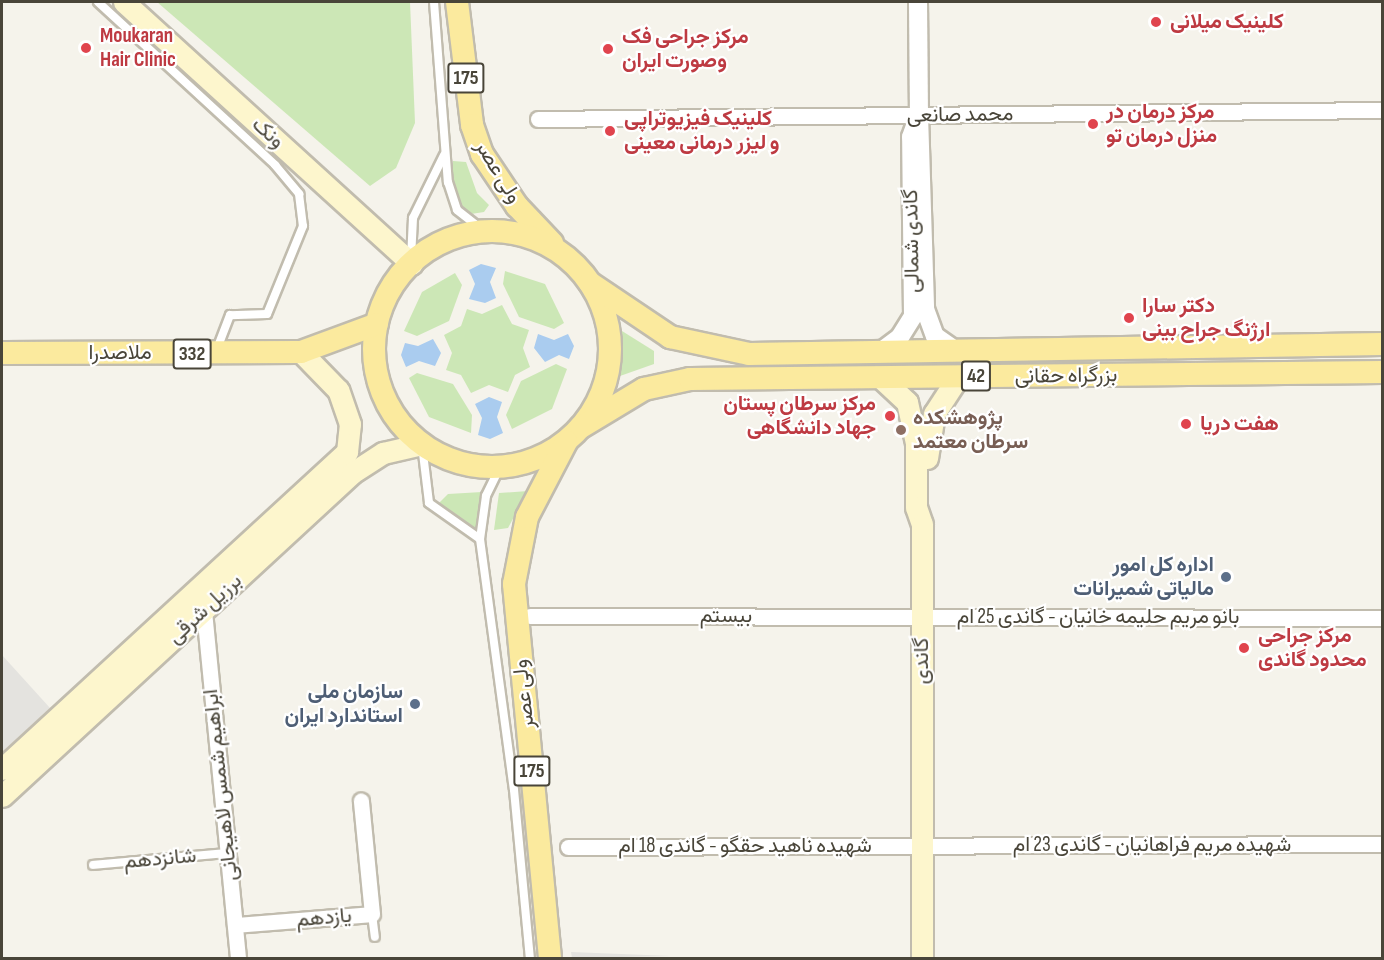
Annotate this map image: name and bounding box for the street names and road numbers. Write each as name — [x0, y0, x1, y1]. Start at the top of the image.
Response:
road number: 175 — [446, 61, 486, 95]
street label: محمد صانعی — [906, 101, 1014, 129]
street label: ونک — [247, 112, 289, 154]
street label: ولی عصر — [469, 136, 527, 208]
street label: گاندی شمالی — [898, 189, 926, 293]
road number: 332 — [172, 337, 212, 371]
street label: ملاصدرا — [88, 340, 152, 366]
road number: 42 — [960, 359, 992, 393]
street label: بزرگراه حقانی — [1014, 363, 1118, 389]
street label: برزیل شرقی — [163, 568, 247, 650]
street label: بیستم — [700, 603, 752, 629]
street label: بانو مریم حلیمه خانیان - گاندی 25 ام — [957, 604, 1239, 630]
street label: گاندی — [909, 638, 935, 684]
street label: ولی عصر — [508, 658, 540, 730]
street label: ابراهیم شمس لاهیجانی — [198, 688, 244, 882]
road number: 175 — [512, 754, 552, 788]
street label: شهیده مریم فراهانیان - گاندی 23 ام — [1013, 832, 1291, 858]
street label: شهیده ناهید حقگو - گاندی 18 ام — [618, 833, 872, 859]
street label: شانزدهم — [123, 843, 197, 875]
street label: یازدهم — [295, 903, 353, 933]

